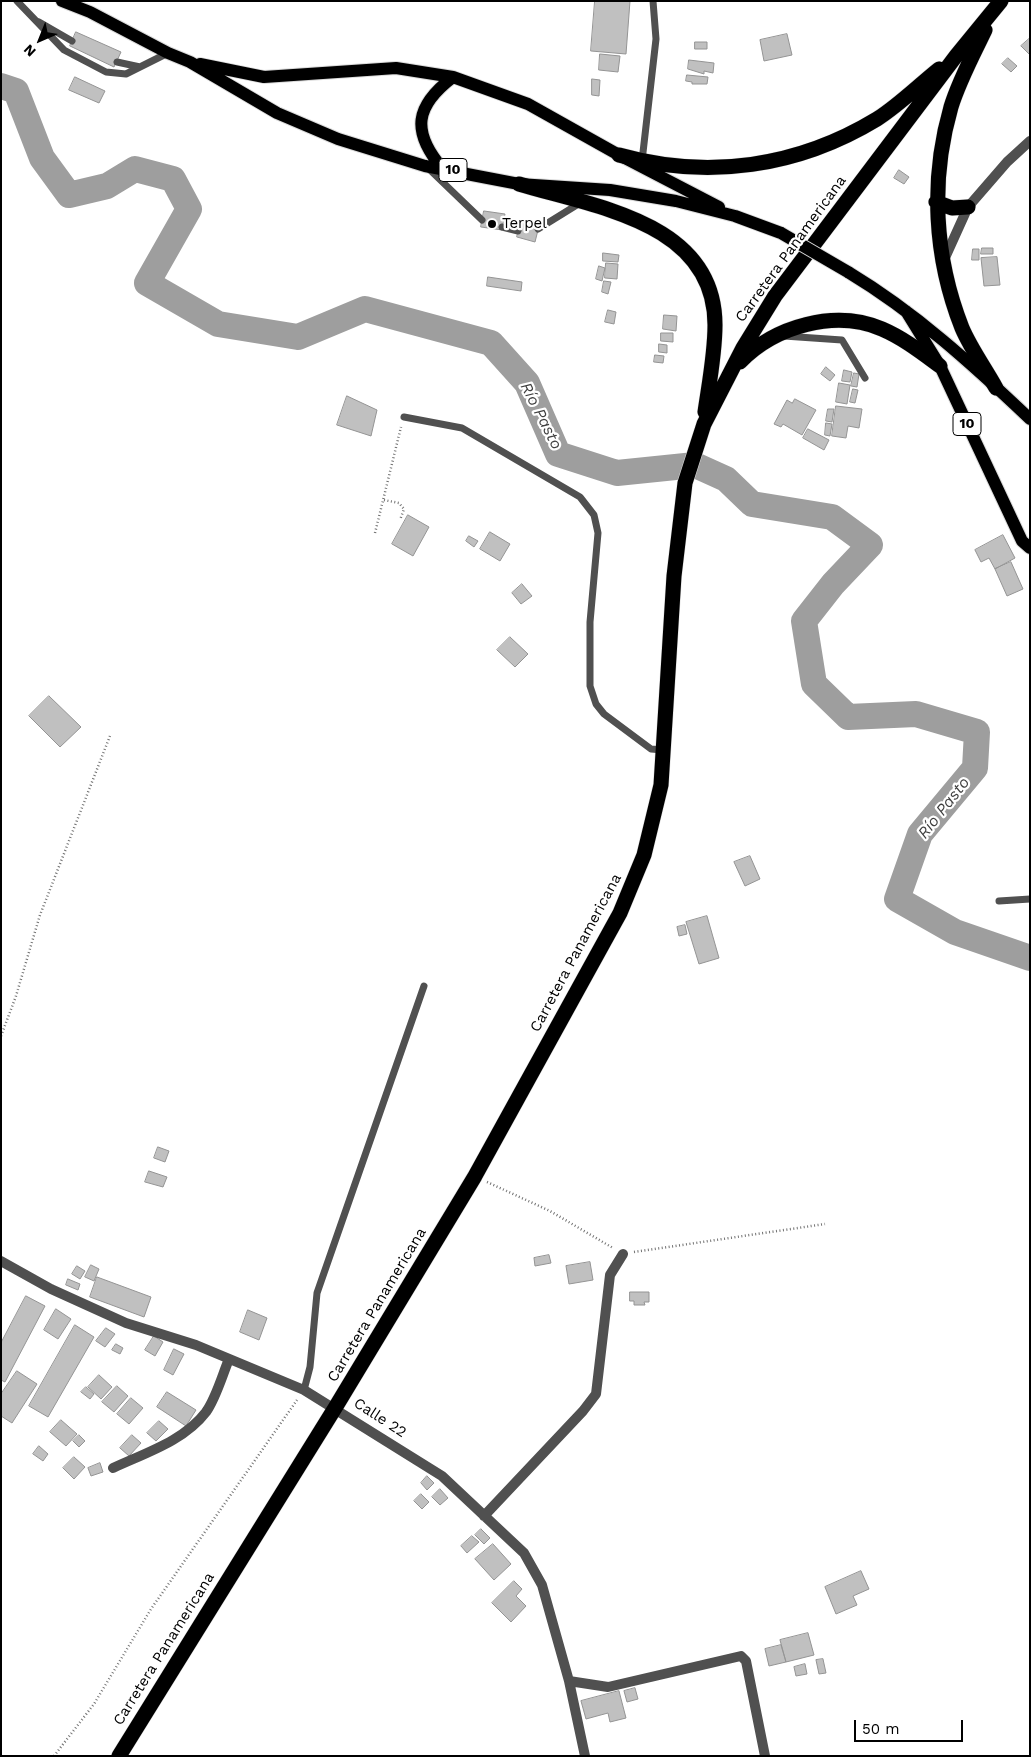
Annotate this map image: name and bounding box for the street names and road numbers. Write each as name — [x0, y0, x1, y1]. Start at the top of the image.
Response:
road number: 10 — [439, 158, 467, 182]
street label: Carretera Panamericana — [732, 172, 850, 326]
road number: 10 — [953, 412, 981, 436]
street label: Carretera Panamericana — [527, 871, 625, 1035]
street label: Carretera Panamericana — [324, 1225, 430, 1385]
street label: Calle 22 — [350, 1394, 410, 1442]
street label: Carretera Panamericana — [110, 1569, 218, 1729]

